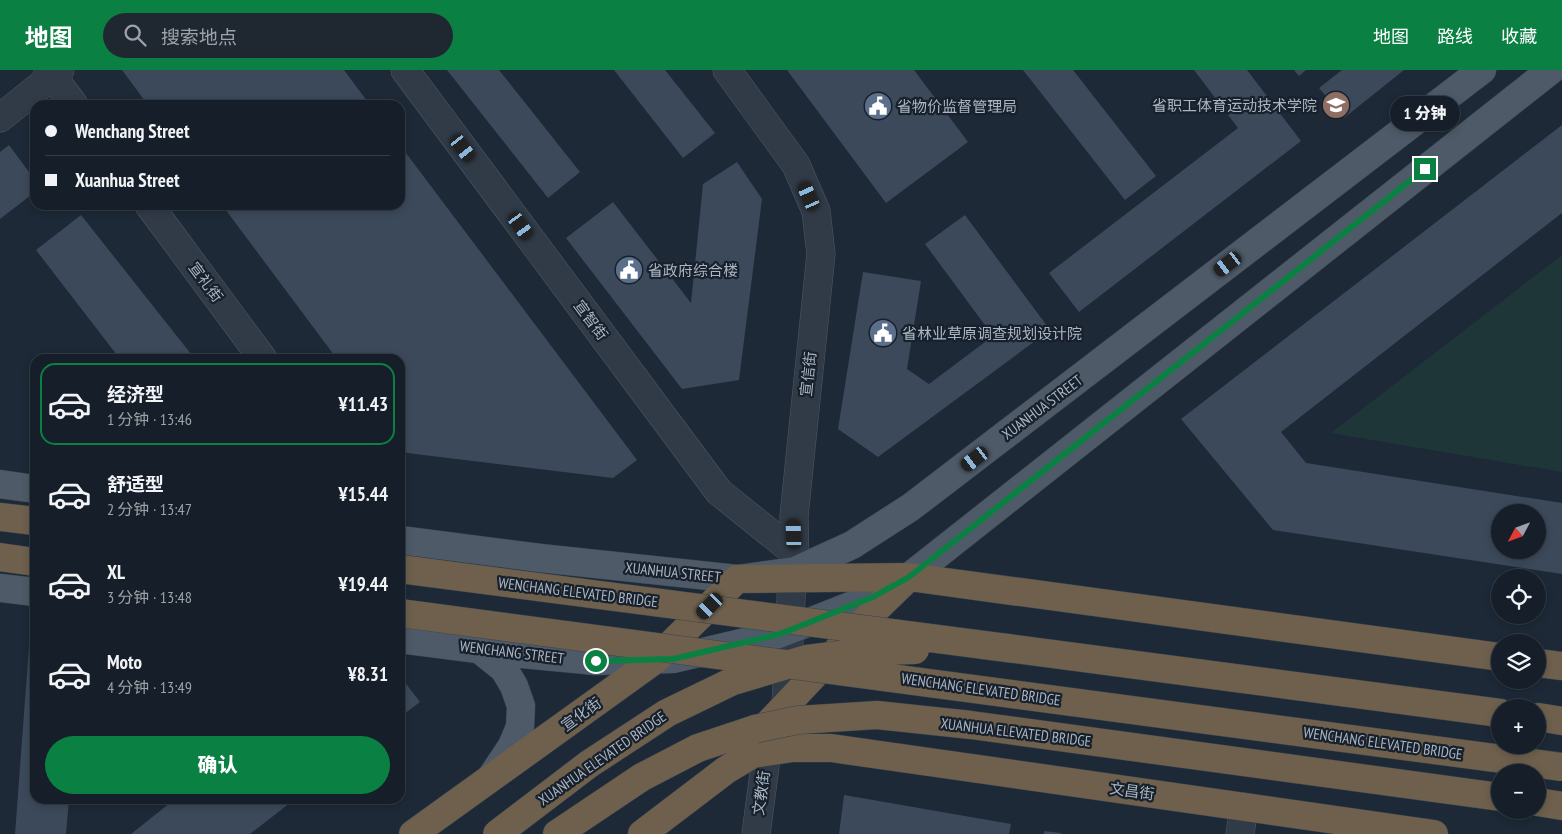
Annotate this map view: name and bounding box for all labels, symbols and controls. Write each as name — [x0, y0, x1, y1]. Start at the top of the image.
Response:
search box — [103, 13, 453, 58]
icon: search — [121, 21, 149, 49]
text: 地图 — [25, 22, 73, 53]
text: 搜索地点 — [161, 25, 237, 49]
text: 地图 — [1373, 25, 1409, 48]
text: 路线 — [1437, 25, 1473, 48]
text: 收藏 — [1501, 25, 1537, 48]
school or university icon: 省职工体育运动技术学院 — [1321, 90, 1351, 120]
public building icon: 省物价监督管理局 — [863, 91, 893, 121]
place label: 省职工体育运动技术学院 — [1152, 96, 1317, 115]
place label: 省物价监督管理局 — [897, 97, 1017, 116]
callout: 1 分钟 — [1390, 97, 1460, 132]
text: 1 分钟 — [1404, 103, 1446, 123]
text: Wenchang Street — [75, 119, 190, 143]
car — [447, 132, 478, 164]
route end — [1414, 158, 1436, 180]
text: Xuanhua Street — [75, 168, 180, 192]
car — [796, 179, 821, 213]
car — [506, 209, 535, 243]
car — [1211, 249, 1244, 279]
public building icon: 省政府综合楼 — [614, 255, 644, 285]
street label: 宣礼街 — [185, 258, 227, 306]
place label: 省政府综合楼 — [648, 261, 738, 280]
street label: 宣智街 — [570, 296, 612, 344]
public building icon: 省林业草原调查规划设计院 — [868, 318, 898, 348]
place label: 省林业草原调查规划设计院 — [902, 324, 1082, 343]
street label: 宣信街 — [796, 351, 820, 397]
street label: XUANHUA STREET — [998, 370, 1086, 443]
icon: car — [47, 382, 92, 427]
text: 经济型 — [107, 382, 164, 406]
text: ¥11.43 — [339, 392, 388, 416]
text: 1 分钟 · 13:46 — [107, 409, 192, 429]
car — [958, 444, 991, 474]
icon: car — [47, 472, 92, 517]
text: 舒适型 — [107, 472, 164, 496]
text: ¥15.44 — [339, 482, 388, 506]
text: 2 分钟 · 13:47 — [107, 499, 192, 519]
north arrow — [1491, 504, 1546, 559]
map controls — [1491, 504, 1546, 819]
car — [785, 519, 802, 549]
street label: XUANHUA STREET — [624, 558, 722, 586]
text: XL — [107, 560, 125, 584]
icon: car — [47, 562, 92, 607]
button: locate — [1491, 569, 1546, 624]
text: ¥19.44 — [339, 572, 388, 596]
street label: WENCHANG ELEVATED BRIDGE — [497, 573, 659, 611]
text: 3 分钟 · 13:48 — [107, 587, 192, 607]
car — [694, 590, 725, 622]
button: layers — [1491, 634, 1546, 689]
street label: WENCHANG STREET — [459, 636, 566, 668]
text: Moto — [107, 650, 142, 674]
route start — [585, 650, 607, 672]
icon: car — [47, 652, 92, 697]
text: ¥8.31 — [348, 662, 388, 686]
street label: WENCHANG ELEVATED BRIDGE — [900, 668, 1062, 710]
text: 4 分钟 · 13:49 — [107, 677, 192, 697]
street label: 宣化街 — [557, 693, 605, 735]
button: + — [1491, 699, 1546, 754]
street label: XUANHUA ELEVATED BRIDGE — [535, 707, 669, 809]
street label: XUANHUA ELEVATED BRIDGE — [940, 713, 1092, 751]
street label: WENCHANG ELEVATED BRIDGE — [1302, 722, 1464, 764]
button: 确认 — [45, 736, 390, 794]
button: − — [1491, 764, 1546, 819]
street label: 文教街 — [748, 769, 774, 817]
street label: 文昌街 — [1108, 778, 1156, 804]

